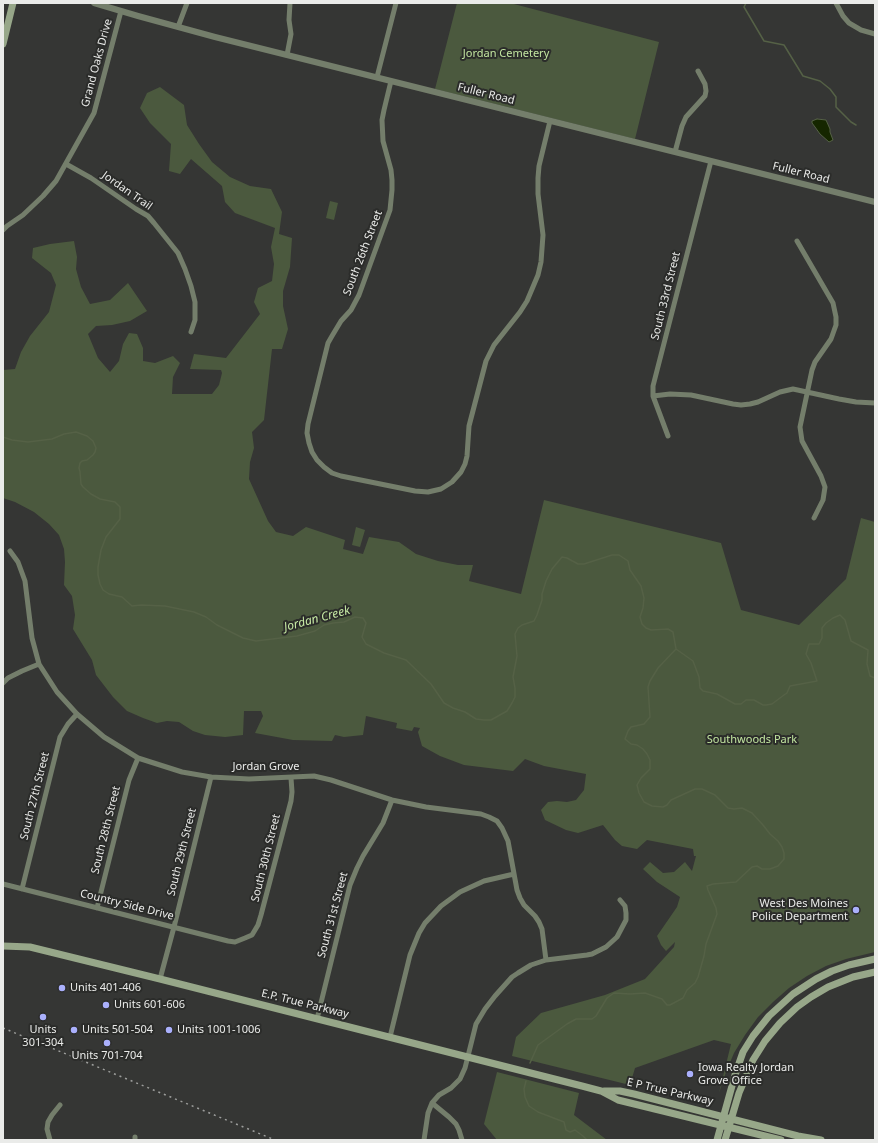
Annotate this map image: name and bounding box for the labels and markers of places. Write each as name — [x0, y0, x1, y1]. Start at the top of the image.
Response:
place label: West Des Moines Police Department — [752, 897, 848, 923]
marker: West Des Moines Police Department — [851, 905, 861, 915]
place label: Units 401-406 — [70, 981, 141, 995]
marker: Units 401-406 — [57, 983, 67, 993]
place label: Units 601-606 — [114, 998, 185, 1012]
marker: Units 601-606 — [101, 1000, 111, 1010]
marker: Units 301-304 — [38, 1012, 48, 1022]
place label: Units 301-304 — [22, 1023, 64, 1049]
place label: Units 501-504 — [82, 1023, 153, 1037]
place label: Units 1001-1006 — [177, 1023, 261, 1037]
marker: Units 501-504 — [69, 1025, 79, 1035]
marker: Units 1001-1006 — [164, 1025, 174, 1035]
marker: Units 701-704 — [102, 1038, 112, 1048]
place label: Units 701-704 — [71, 1049, 143, 1063]
place label: Iowa Realty Jordan Grove Office — [698, 1061, 794, 1087]
marker: Iowa Realty Jordan Grove Office — [685, 1069, 695, 1079]

